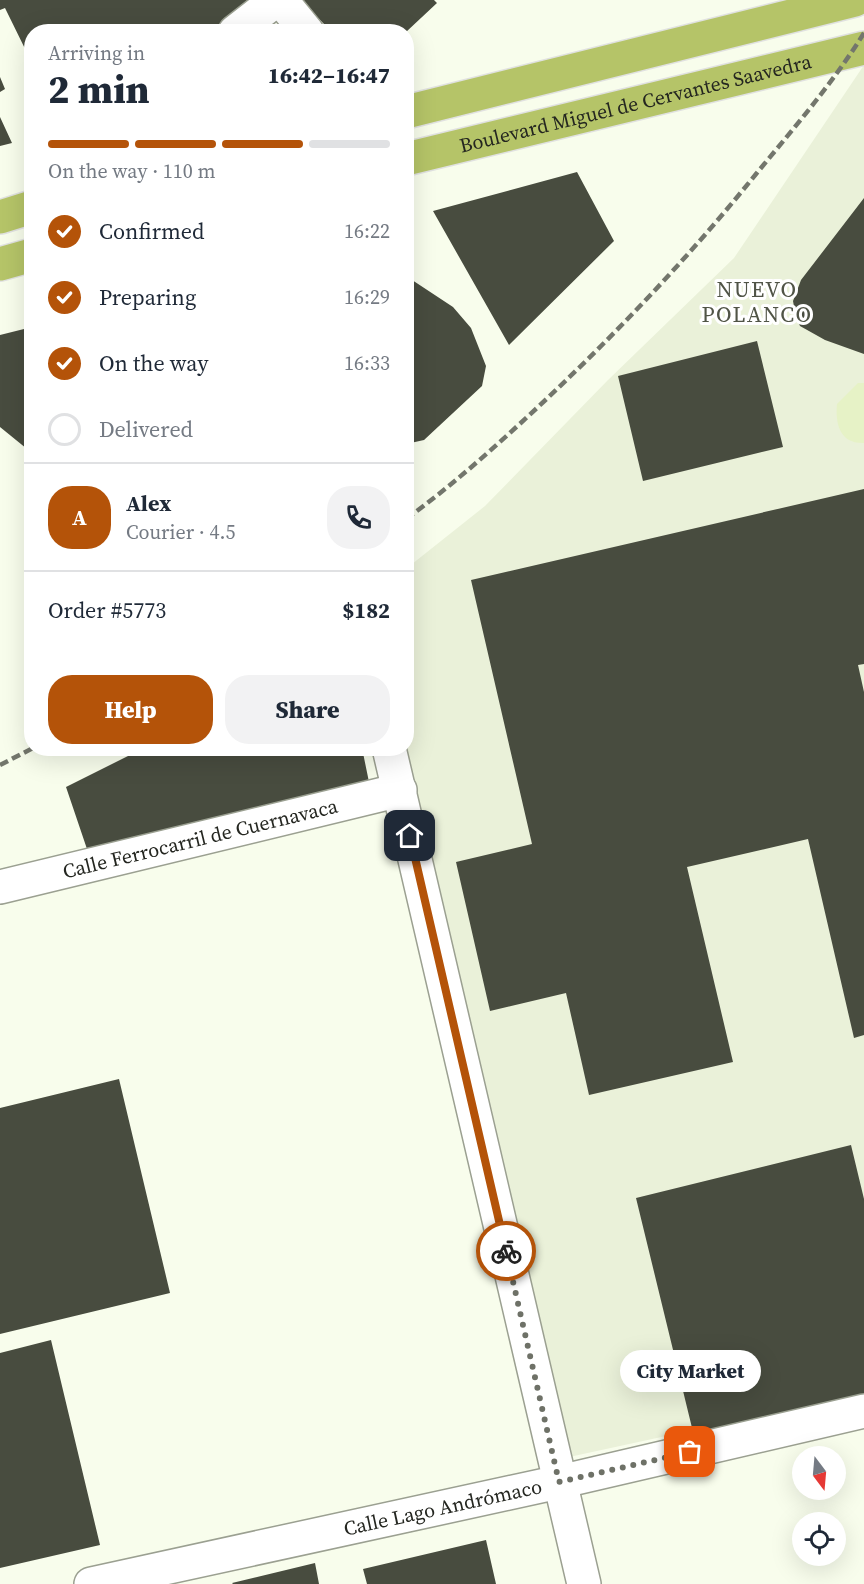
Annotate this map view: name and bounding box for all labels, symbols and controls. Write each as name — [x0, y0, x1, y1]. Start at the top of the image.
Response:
text: Arriving in — [48, 39, 145, 67]
street label: Boulevard Miguel de Cervantes Saavedra — [457, 47, 815, 160]
text: 16:42–16:47 — [268, 60, 390, 90]
text: 2 min — [48, 63, 150, 116]
text: On the way · 110 m — [48, 157, 215, 185]
icon: check — [48, 215, 81, 248]
text: Confirmed — [99, 216, 204, 246]
text: 16:22 — [344, 217, 390, 245]
district label: NUEVO POLANCO — [701, 274, 813, 329]
icon: check — [48, 281, 81, 314]
text: Preparing — [99, 282, 196, 312]
text: 16:29 — [344, 283, 390, 311]
icon: check — [48, 347, 81, 380]
text: On the way — [99, 348, 208, 378]
text: 16:33 — [344, 349, 390, 377]
text: Delivered — [99, 414, 193, 444]
button: phone — [327, 486, 390, 549]
text: Alex — [126, 488, 171, 518]
text: A — [72, 502, 87, 532]
text: Courier · 4.5 — [126, 518, 235, 546]
text: Order #5773 — [48, 595, 166, 625]
text: $182 — [342, 595, 390, 625]
button: Help — [48, 675, 213, 744]
button: Share — [225, 675, 390, 744]
street label: Calle Ferrocarril de Cuernavaca — [60, 791, 341, 885]
pin — [384, 810, 435, 861]
icon: home — [393, 819, 426, 852]
courier — [476, 1221, 536, 1281]
icon: bike — [490, 1235, 523, 1268]
callout: City Market — [620, 1350, 760, 1392]
text: City Market — [637, 1357, 744, 1385]
pin — [664, 1426, 715, 1477]
icon: bag — [673, 1435, 706, 1468]
north arrow — [792, 1446, 846, 1500]
map controls — [792, 1446, 846, 1566]
street label: Calle Lago Andrómaco — [341, 1472, 545, 1543]
button: locate — [792, 1512, 846, 1566]

